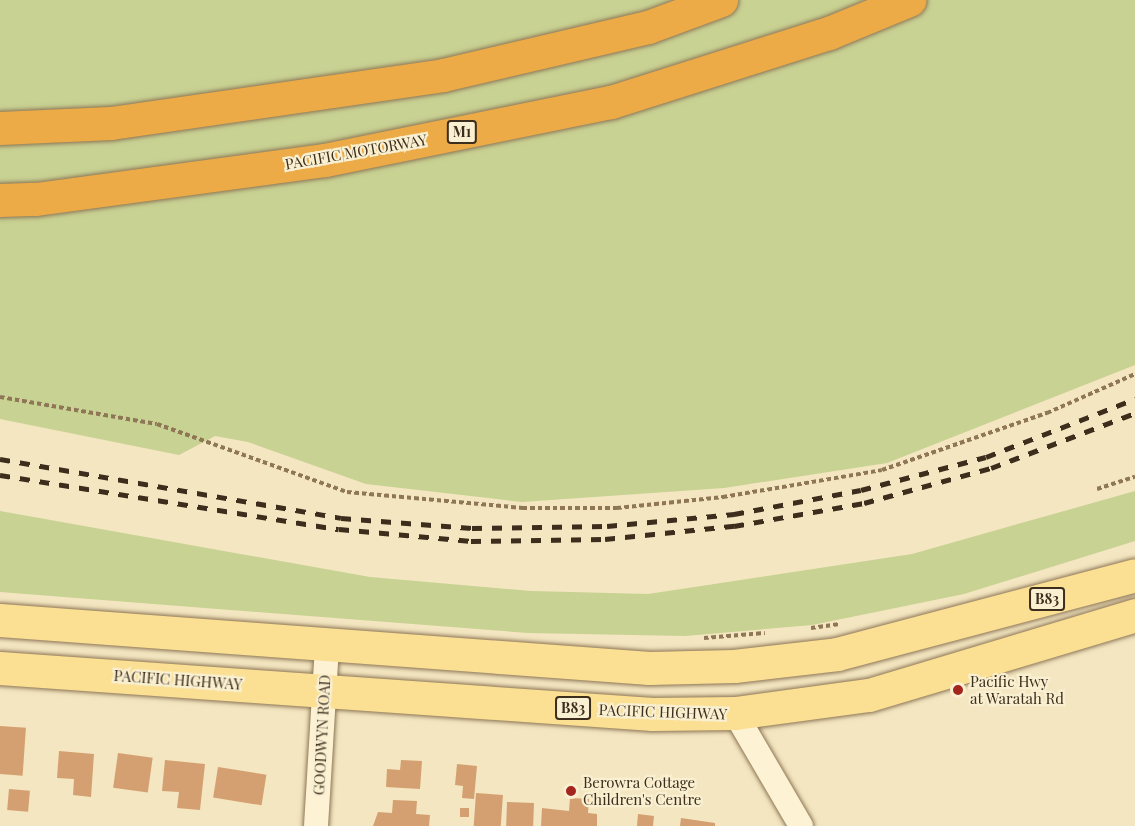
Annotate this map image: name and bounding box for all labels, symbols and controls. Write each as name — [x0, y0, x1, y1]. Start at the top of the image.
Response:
road number: M1 — [446, 121, 478, 143]
street label: PACIFIC MOTORWAY — [284, 131, 428, 173]
road number: B83 — [1029, 588, 1065, 610]
street label: PACIFIC HIGHWAY — [113, 667, 243, 693]
place label: Pacific Hwy at Waratah Rd — [970, 672, 1065, 707]
street label: GOODWYN ROAD — [310, 674, 334, 796]
marker: Pacific Hwy at Waratah Rd — [951, 683, 965, 697]
road number: B83 — [555, 697, 591, 719]
street label: PACIFIC HIGHWAY — [598, 701, 728, 723]
place label: Berowra Cottage Children's Centre — [583, 773, 701, 808]
marker: Berowra Cottage Children's Centre — [564, 784, 578, 798]

